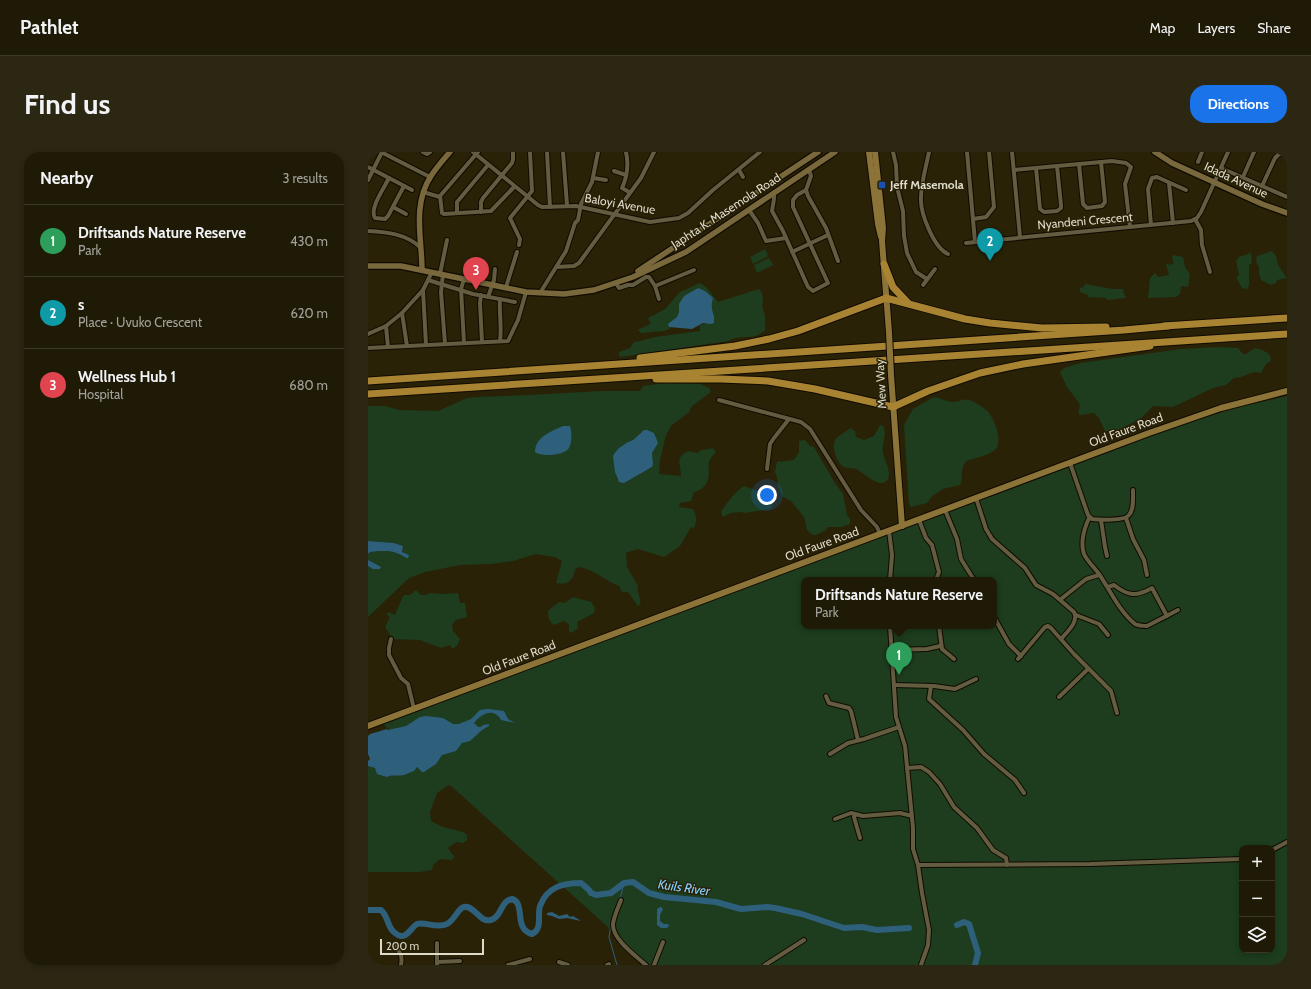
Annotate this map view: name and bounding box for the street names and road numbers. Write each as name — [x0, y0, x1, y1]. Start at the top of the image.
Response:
street label: Idada Avenue — [1202, 158, 1270, 201]
street label: Japhta K. Masemola Road — [667, 170, 783, 252]
street label: Baloyi Avenue — [584, 190, 657, 217]
street label: Nyandeni Crescent — [1037, 209, 1133, 232]
street label: Mew Way — [872, 359, 889, 409]
street label: Old Faure Road — [1087, 409, 1165, 450]
street label: Old Faure Road — [783, 523, 861, 564]
street label: Old Faure Road — [480, 637, 558, 678]

